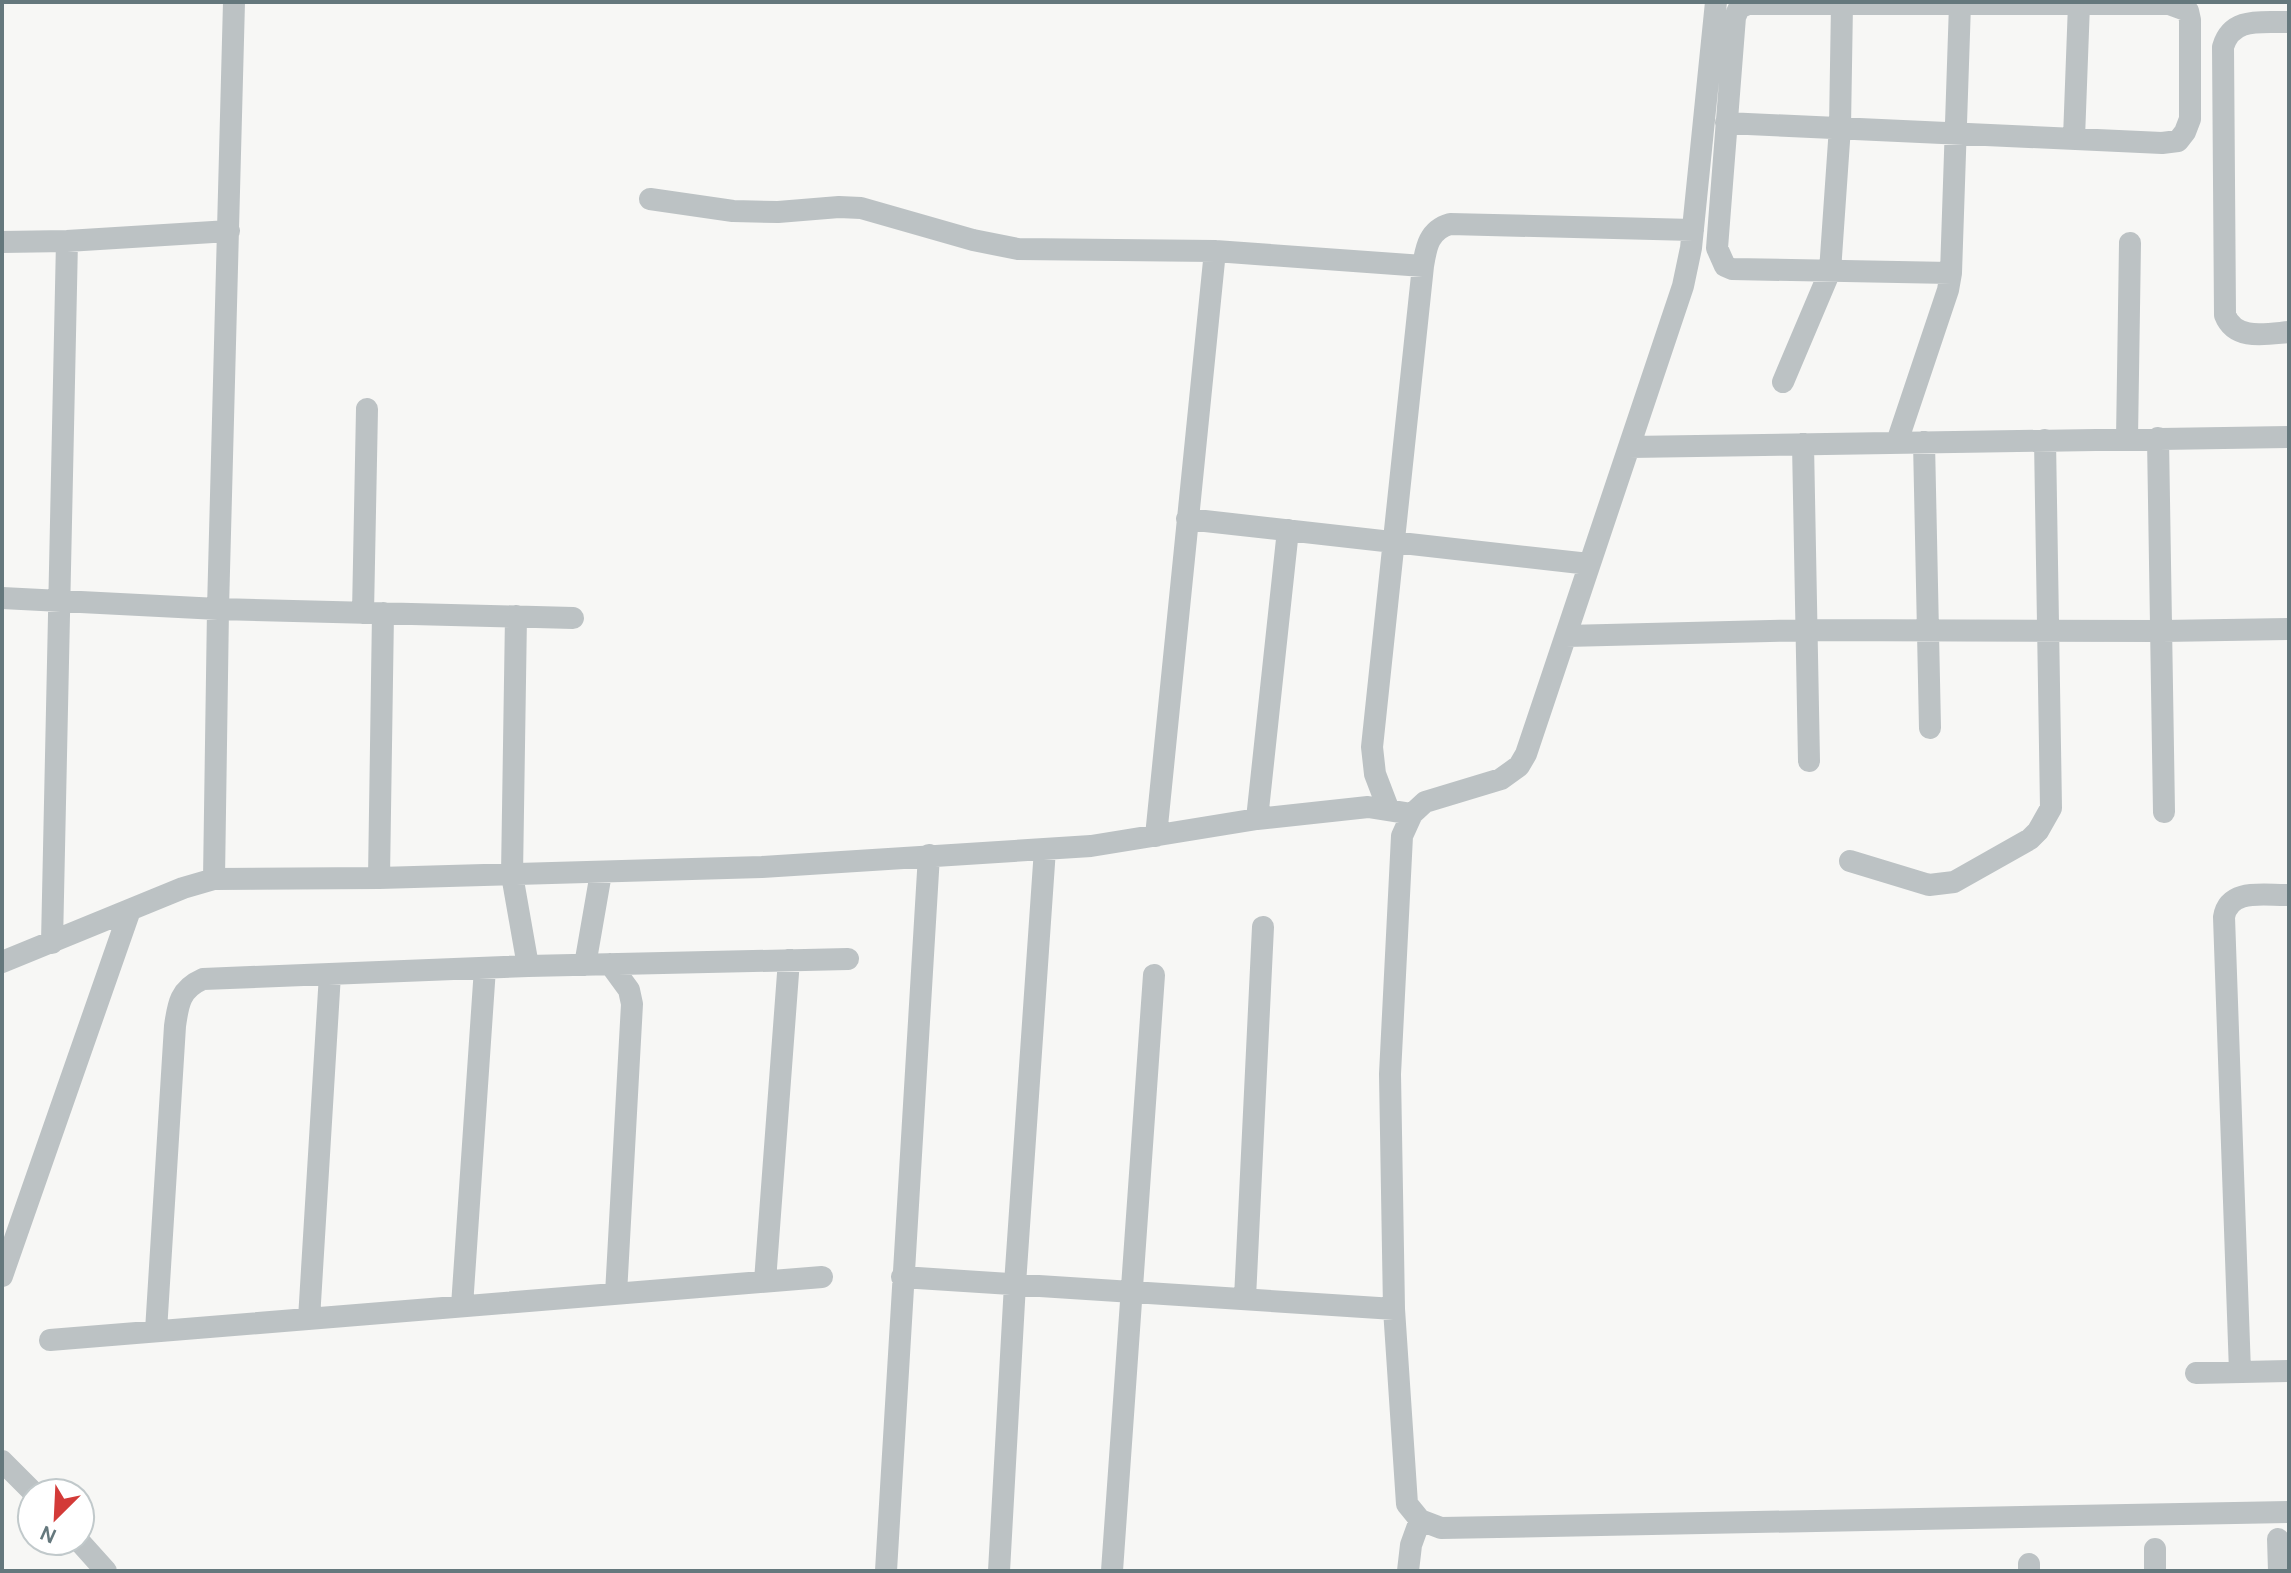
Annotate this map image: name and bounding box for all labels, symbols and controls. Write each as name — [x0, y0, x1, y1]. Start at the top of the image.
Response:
north arrow — [16, 1477, 96, 1557]
text: N — [36, 1519, 61, 1549]

